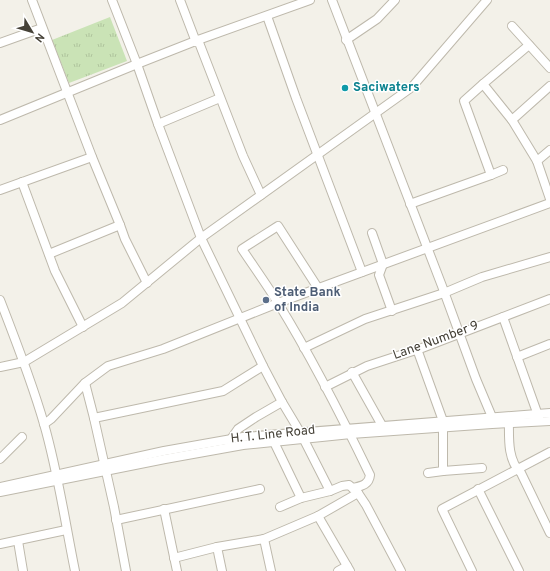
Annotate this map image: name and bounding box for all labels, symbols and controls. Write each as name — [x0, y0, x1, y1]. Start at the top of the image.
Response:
north arrow — [12, 12, 52, 52]
text: N — [31, 30, 47, 45]
place label: Saciwaters — [353, 80, 420, 96]
marker: Saciwaters — [340, 83, 350, 93]
place label: State Bank of India — [274, 285, 341, 316]
marker: State Bank of India — [261, 295, 271, 305]
street label: Lane Number 9 — [391, 318, 481, 364]
street label: H. T. Line Road — [230, 423, 316, 447]

